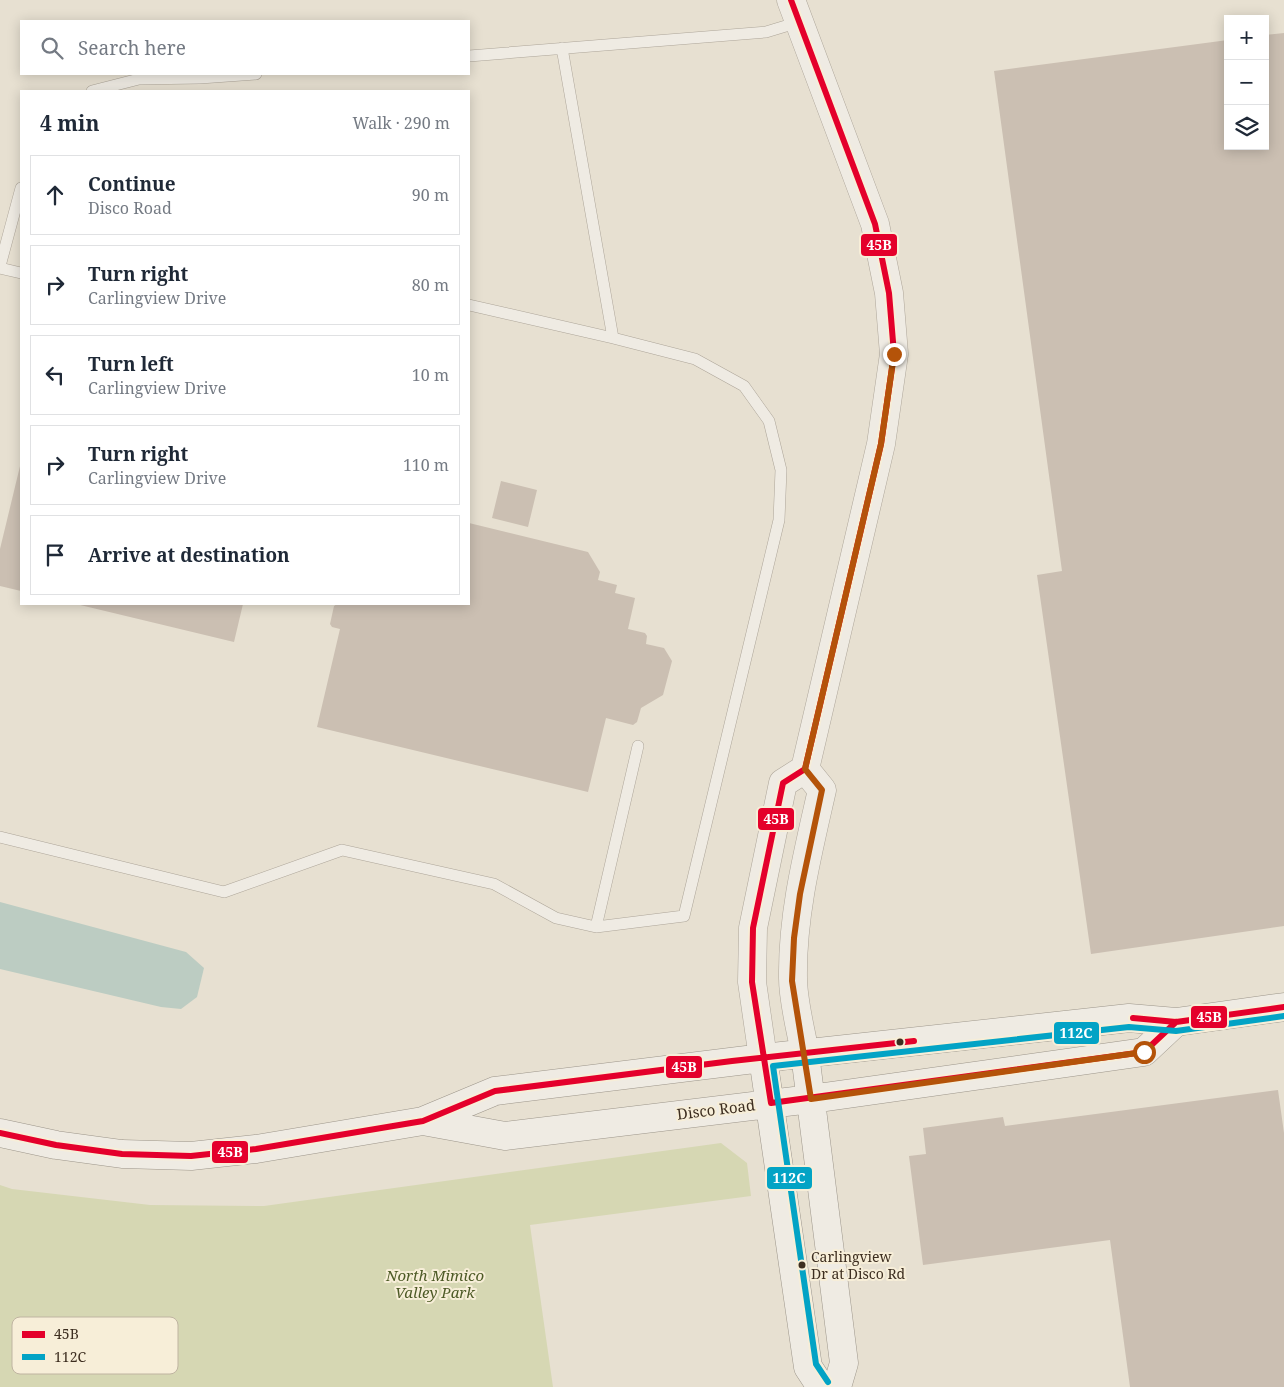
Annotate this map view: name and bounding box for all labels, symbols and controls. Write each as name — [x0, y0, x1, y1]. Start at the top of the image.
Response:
map controls — [1224, 15, 1269, 150]
button: + — [1224, 15, 1269, 60]
search box — [20, 20, 470, 75]
icon: search — [38, 34, 66, 62]
text: Search here — [78, 35, 186, 61]
button: − — [1224, 60, 1269, 105]
button: layers — [1224, 105, 1269, 150]
text: 4 min — [40, 109, 99, 137]
text: Walk · 290 m — [353, 112, 450, 134]
text: Continue — [88, 171, 176, 197]
icon: ahead — [41, 181, 69, 209]
text: 90 m — [412, 184, 449, 206]
text: Disco Road — [88, 197, 172, 219]
line badge: 45B — [860, 233, 898, 257]
text: 45B — [866, 235, 892, 254]
text: Turn right — [88, 261, 188, 287]
icon: right — [41, 271, 69, 299]
text: 80 m — [412, 274, 449, 296]
text: Carlingview Drive — [88, 287, 226, 309]
route end — [883, 343, 906, 366]
text: Turn left — [88, 351, 174, 377]
icon: left — [41, 361, 69, 389]
text: 10 m — [412, 364, 449, 386]
text: Carlingview Drive — [88, 377, 226, 399]
text: Turn right — [88, 441, 188, 467]
icon: right — [41, 451, 69, 479]
text: 110 m — [403, 454, 449, 476]
text: Carlingview Drive — [88, 467, 226, 489]
icon: arrive — [41, 541, 69, 569]
text: Arrive at destination — [88, 542, 290, 568]
line badge: 45B — [757, 807, 795, 831]
text: 45B — [763, 809, 789, 828]
line badge: 45B — [1190, 1005, 1228, 1029]
text: 45B — [1196, 1007, 1222, 1026]
line badge: 112C — [1053, 1021, 1100, 1045]
text: 112C — [1059, 1023, 1093, 1042]
unlabelled marker — [895, 1037, 905, 1047]
route start — [1133, 1041, 1156, 1064]
line badge: 45B — [665, 1055, 703, 1079]
text: 45B — [671, 1057, 697, 1076]
street label: Disco Road — [676, 1094, 756, 1124]
line badge: 45B — [211, 1140, 249, 1164]
text: 45B — [217, 1142, 243, 1161]
line badge: 112C — [766, 1166, 813, 1190]
text: 112C — [772, 1168, 806, 1187]
place label: Carlingview Dr at Disco Rd — [811, 1247, 906, 1283]
marker: Carlingview Dr at Disco Rd — [797, 1260, 807, 1270]
park label: North Mimico Valley Park — [385, 1265, 484, 1302]
legend — [12, 1317, 178, 1374]
text: 45B — [54, 1324, 79, 1343]
text: 112C — [54, 1347, 86, 1366]

